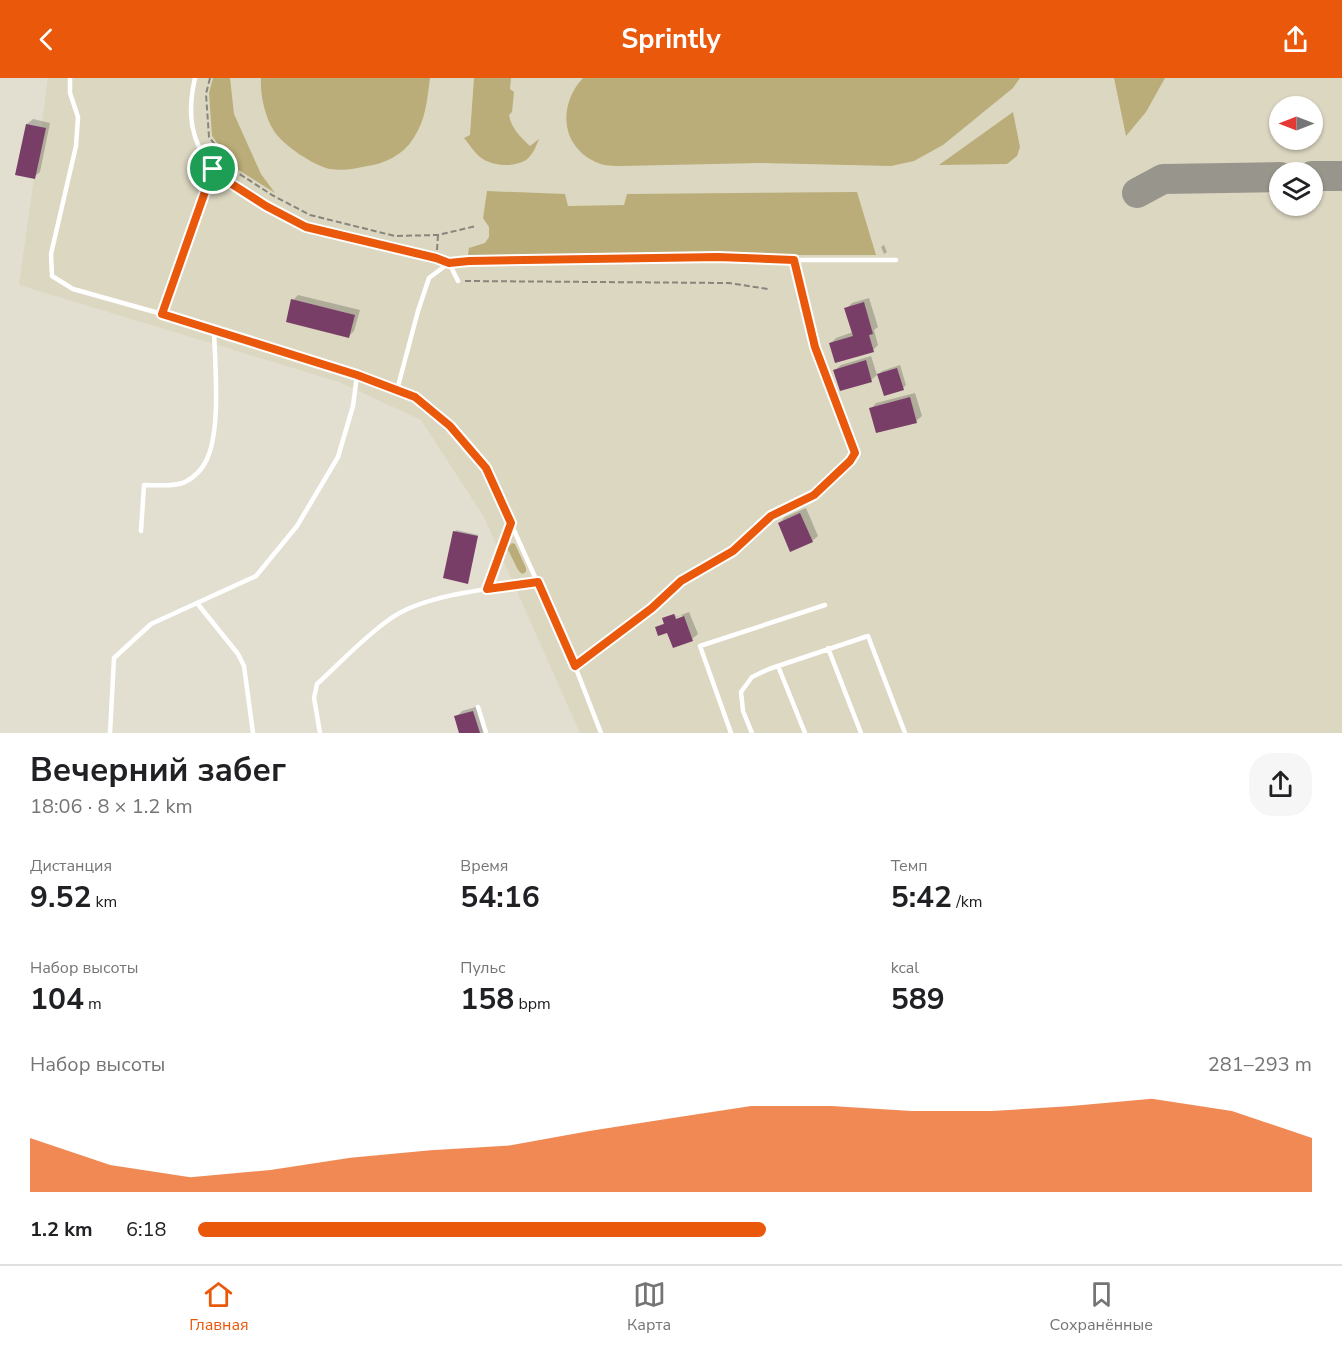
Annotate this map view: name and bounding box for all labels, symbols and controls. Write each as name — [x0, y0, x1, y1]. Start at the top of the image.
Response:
text: Sprintly — [621, 21, 721, 58]
icon: back — [30, 23, 63, 56]
icon: share — [1279, 23, 1312, 56]
north arrow — [1269, 96, 1323, 150]
map controls — [1269, 96, 1323, 216]
pin — [187, 143, 238, 194]
icon: arrive — [196, 152, 229, 185]
button: layers — [1269, 162, 1323, 216]
text: Вечерний забег — [30, 748, 286, 793]
button: share — [1249, 753, 1312, 816]
text: 18:06 · 8 × 1.2 km — [30, 793, 193, 820]
text: Дистанция — [30, 855, 112, 877]
text: Время — [460, 855, 508, 877]
text: Темп — [891, 855, 928, 877]
text: 9.52 — [30, 877, 91, 918]
text: 54:16 — [460, 877, 540, 918]
text: 5:42 — [891, 877, 952, 918]
text: km — [91, 891, 117, 913]
text: /km — [952, 891, 982, 913]
text: Набор высоты — [30, 957, 138, 979]
text: Пульс — [460, 957, 506, 979]
text: kcal — [891, 957, 919, 979]
text: 104 — [30, 979, 84, 1020]
text: 158 — [460, 979, 514, 1020]
text: 589 — [891, 979, 945, 1020]
text: m — [84, 993, 102, 1015]
text: bpm — [514, 993, 551, 1015]
text: Набор высоты — [30, 1051, 165, 1078]
text: 281–293 m — [1208, 1051, 1312, 1078]
text: 1.2 km — [30, 1216, 93, 1243]
text: 6:18 — [126, 1216, 167, 1243]
tab: Главная — [189, 1278, 249, 1336]
tab: Карта — [627, 1278, 671, 1336]
tab: Сохранённые — [1049, 1278, 1153, 1336]

